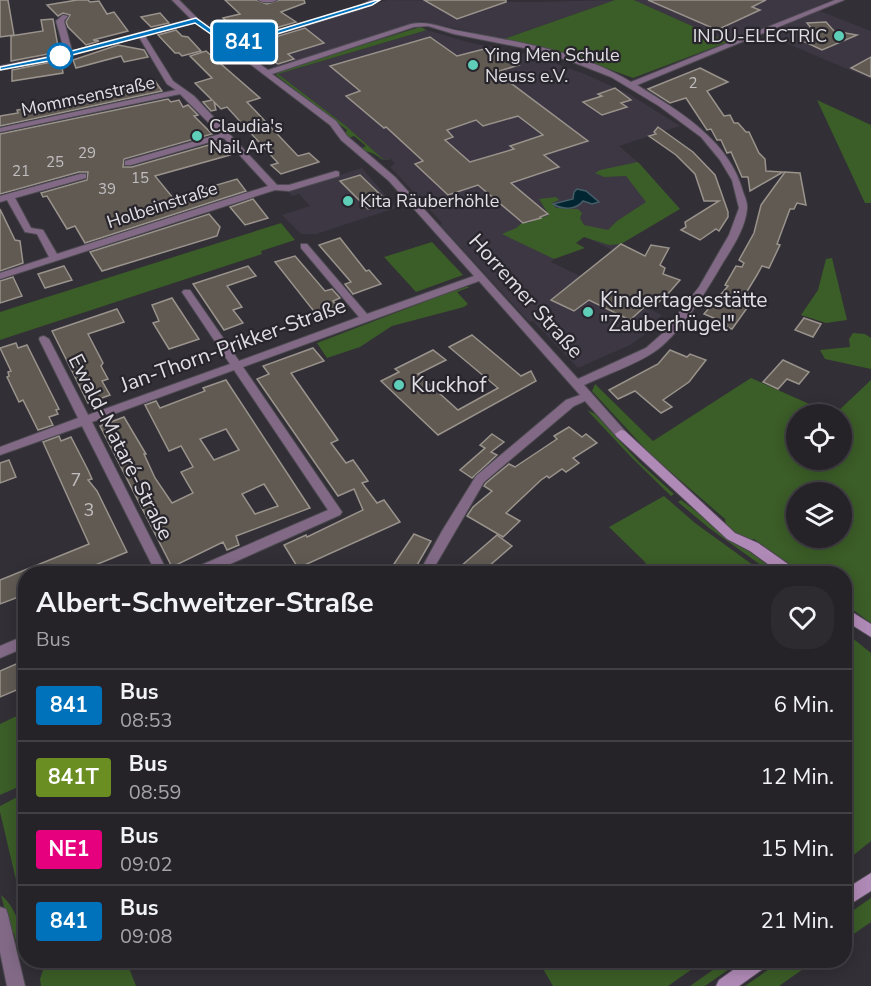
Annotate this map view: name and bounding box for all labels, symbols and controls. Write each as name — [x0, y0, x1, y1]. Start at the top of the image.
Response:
line badge: 841 — [210, 22, 278, 62]
place label: INDU-ELECTRIC — [693, 24, 827, 48]
text: 841 — [225, 28, 263, 56]
marker: INDU-ELECTRIC — [832, 29, 846, 43]
unlabelled marker — [47, 43, 73, 69]
place label: Ying Men Schule Neuss e.V. — [484, 43, 620, 88]
marker: Ying Men Schule Neuss e.V. — [466, 58, 480, 72]
street label: Mommsenstraße — [19, 70, 157, 122]
house number: 2 — [688, 73, 698, 93]
place label: Claudia's Nail Art — [209, 114, 283, 159]
marker: Claudia's Nail Art — [190, 129, 204, 143]
house number: 29 — [78, 143, 96, 163]
house number: 25 — [46, 152, 64, 172]
house number: 21 — [12, 161, 30, 181]
house number: 15 — [131, 168, 149, 188]
street label: Holbeinstraße — [104, 176, 220, 234]
house number: 39 — [98, 179, 116, 199]
place label: Kita Räuberhöhle — [360, 189, 499, 213]
marker: Kita Räuberhöhle — [341, 194, 355, 208]
street label: Horremer Straße — [463, 228, 589, 364]
place label: Kindertagesstätte "Zauberhügel" — [600, 286, 767, 338]
street label: Jan-Thorn-Prikker-Straße — [115, 291, 350, 399]
marker: Kindertagesstätte "Zauberhügel" — [581, 305, 595, 319]
street label: Ewald-Mataré-Straße — [62, 349, 180, 545]
place label: Kuckhof — [411, 371, 487, 399]
marker: Kuckhof — [392, 378, 406, 392]
map controls — [786, 404, 852, 548]
button: locate — [786, 404, 852, 470]
house number: 7 — [71, 468, 81, 492]
button: layers — [786, 482, 852, 548]
house number: 3 — [84, 498, 94, 522]
text: Albert-Schweitzer-Straße — [36, 584, 374, 622]
button: heart — [771, 586, 834, 649]
text: Bus — [36, 626, 70, 653]
text: Bus — [120, 677, 159, 707]
text: 6 Min. — [774, 690, 834, 720]
text: 841 — [50, 691, 88, 719]
text: 08:53 — [120, 707, 173, 734]
text: Bus — [129, 749, 167, 779]
text: 12 Min. — [761, 762, 834, 792]
text: 841T — [48, 763, 99, 791]
text: 08:59 — [129, 779, 181, 806]
text: Bus — [120, 821, 159, 851]
text: 15 Min. — [761, 834, 834, 864]
text: NE1 — [49, 835, 89, 863]
text: 09:02 — [120, 851, 173, 878]
text: Bus — [120, 893, 159, 923]
text: 21 Min. — [761, 906, 834, 936]
text: 841 — [50, 907, 88, 935]
text: 09:08 — [120, 923, 173, 950]

